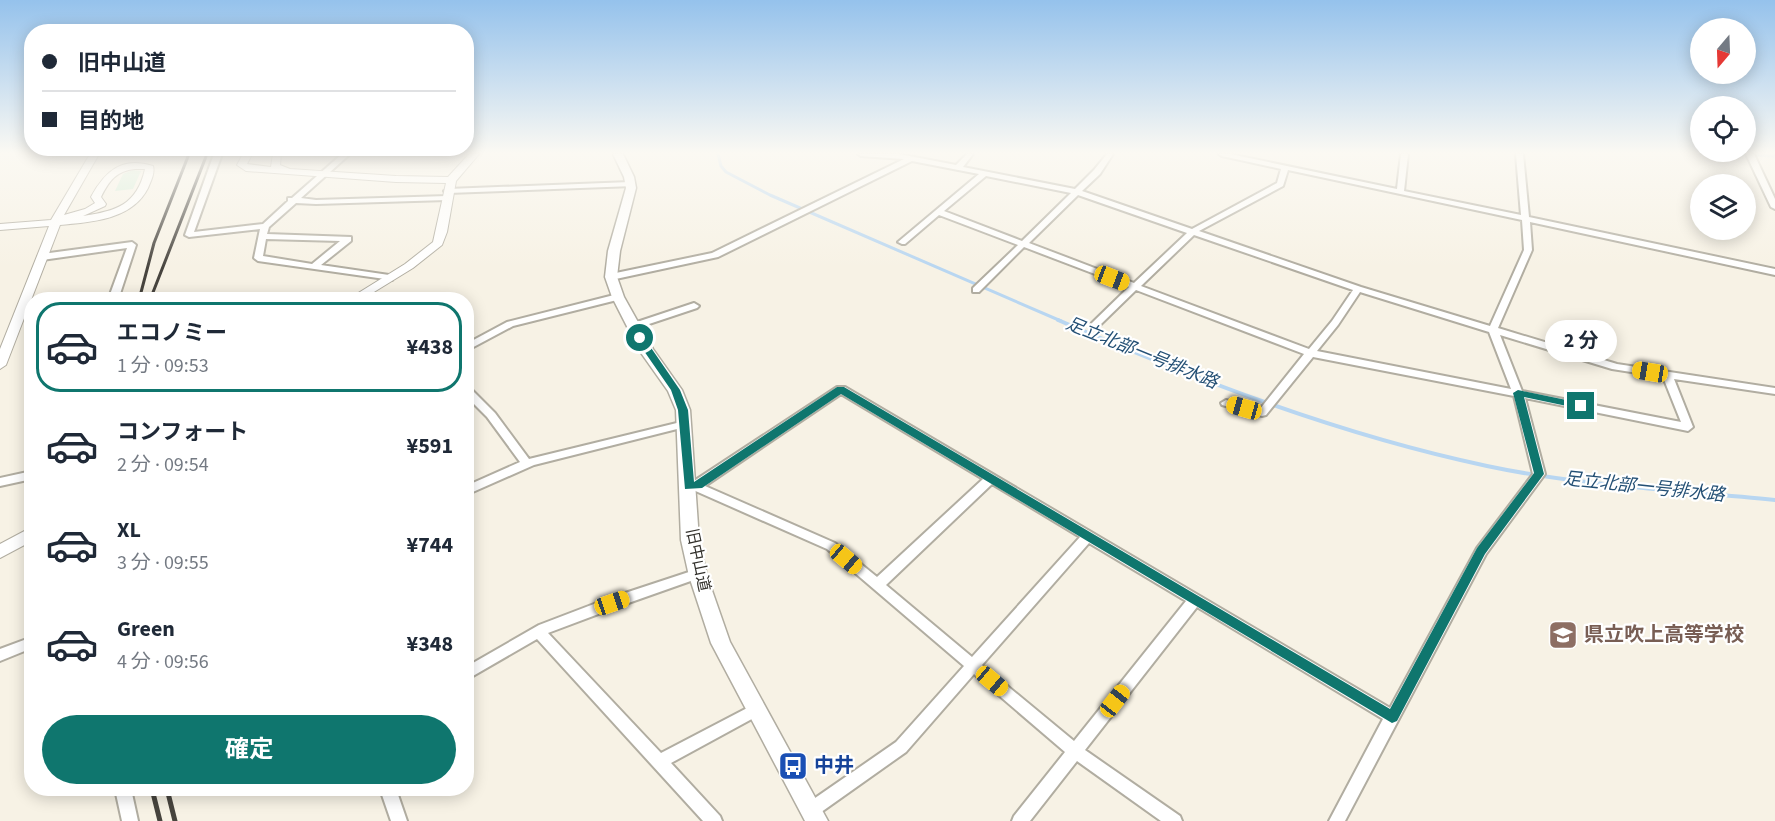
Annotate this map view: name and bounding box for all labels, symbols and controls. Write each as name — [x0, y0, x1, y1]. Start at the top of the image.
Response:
north arrow — [1690, 18, 1756, 84]
map controls — [1690, 18, 1756, 240]
text: 旧中山道 — [78, 47, 166, 79]
button: locate — [1690, 96, 1756, 162]
text: 目的地 — [78, 105, 144, 137]
button: layers — [1690, 174, 1756, 240]
car — [1092, 263, 1132, 293]
water label: 足立北部一号排水路 — [1062, 311, 1224, 396]
text: エコノミー — [117, 317, 227, 349]
callout: 2 分 — [1545, 319, 1617, 361]
icon: car — [45, 320, 99, 374]
route start — [626, 324, 653, 351]
text: 2 分 — [1564, 327, 1598, 355]
text: ¥438 — [407, 331, 453, 363]
text: 1 分 · 09:53 — [117, 352, 209, 380]
car — [1631, 360, 1669, 384]
route end — [1567, 392, 1594, 419]
car — [1224, 394, 1264, 422]
text: コンフォート — [117, 416, 248, 448]
icon: car — [45, 419, 99, 473]
text: ¥591 — [407, 430, 453, 462]
text: 2 分 · 09:54 — [117, 451, 209, 479]
water label: 足立北部一号排水路 — [1562, 466, 1728, 508]
text: XL — [117, 514, 141, 546]
icon: car — [45, 518, 99, 572]
street label: 旧中山道 — [681, 526, 715, 594]
text: ¥744 — [407, 529, 453, 561]
car — [826, 541, 866, 577]
text: 3 分 · 09:55 — [117, 549, 209, 577]
car — [592, 589, 632, 617]
text: Green — [117, 613, 175, 645]
icon: car — [45, 617, 99, 671]
school or university icon: 県立吹上高等学校 — [1547, 619, 1579, 651]
place label: 県立吹上高等学校 — [1584, 621, 1744, 649]
text: ¥348 — [407, 628, 453, 660]
text: 4 分 · 09:56 — [117, 648, 209, 676]
car — [972, 663, 1012, 699]
car — [1097, 681, 1133, 721]
button: 確定 — [42, 715, 456, 784]
bus stop icon: 中井 — [777, 750, 809, 782]
place label: 中井 — [814, 752, 854, 780]

